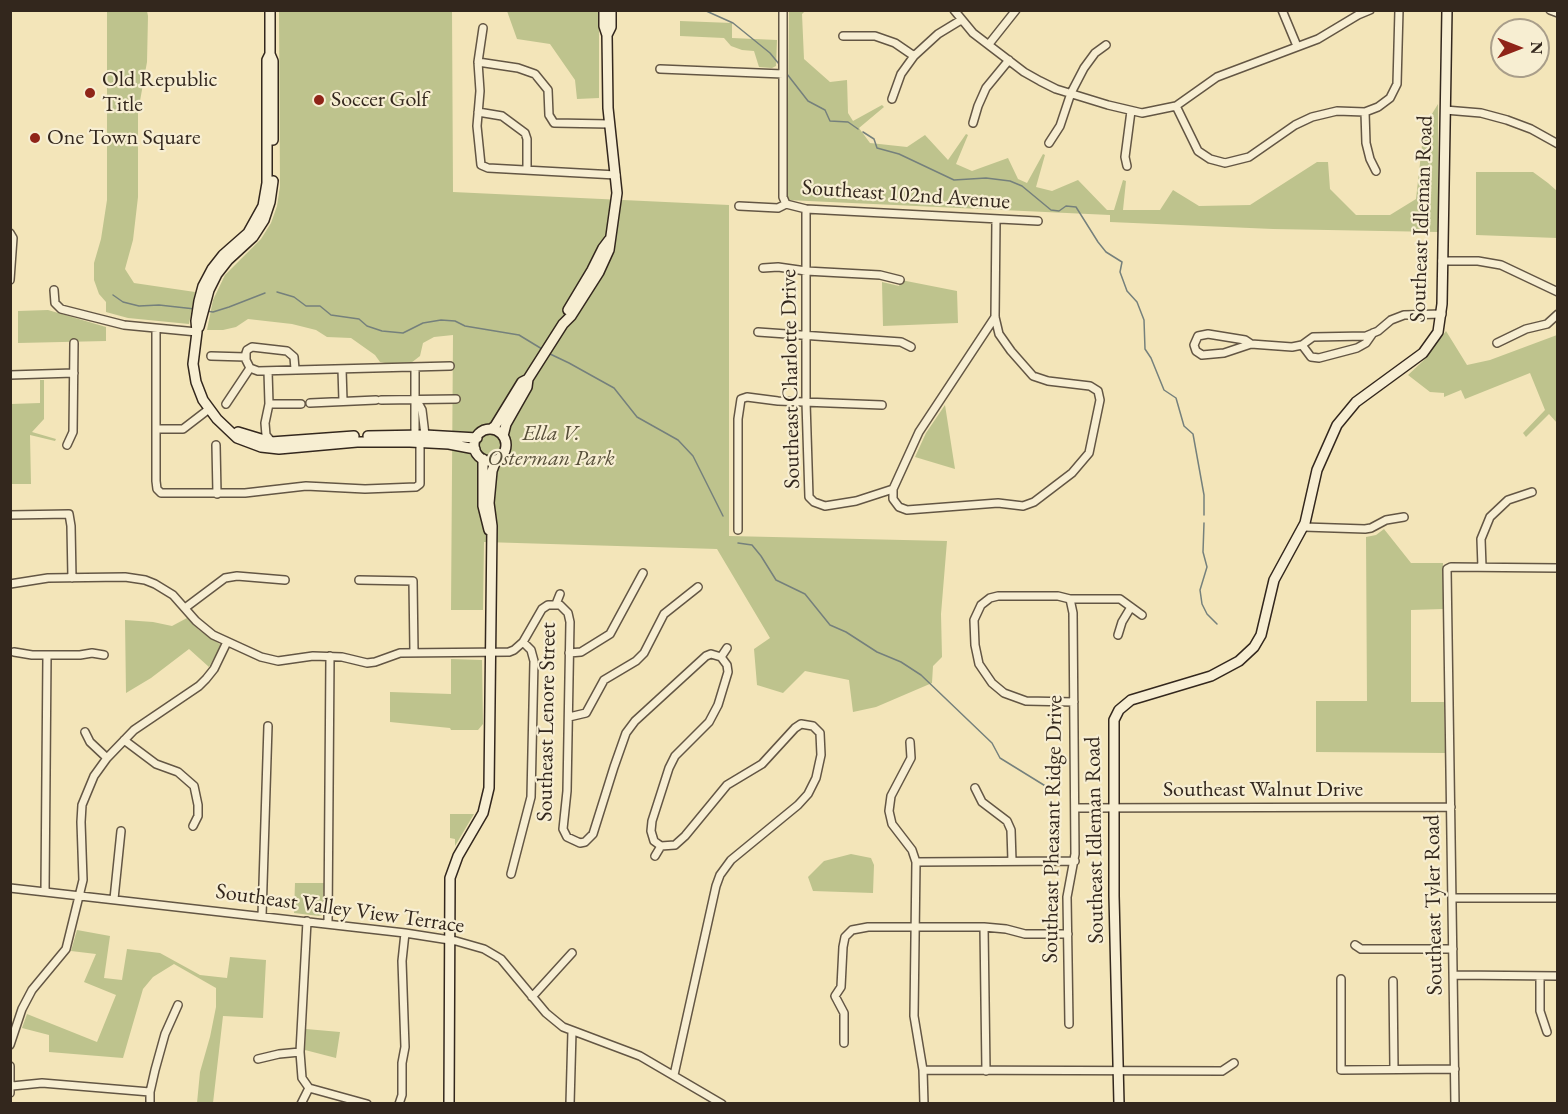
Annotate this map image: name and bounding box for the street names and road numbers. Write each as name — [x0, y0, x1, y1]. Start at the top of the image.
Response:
street label: Southeast Idleman Road — [1405, 115, 1439, 323]
street label: Southeast 102nd Avenue — [801, 175, 1011, 215]
street label: Southeast Charlotte Drive — [776, 269, 806, 489]
street label: Southeast Lenore Street — [532, 622, 562, 822]
street label: Southeast Pheasant Ridge Drive — [1037, 695, 1069, 963]
street label: Southeast Idleman Road — [1080, 736, 1110, 944]
street label: Southeast Walnut Drive — [1163, 777, 1363, 803]
street label: Southeast Tyler Road — [1419, 815, 1449, 995]
street label: Southeast Valley View Terrace — [214, 878, 466, 940]

